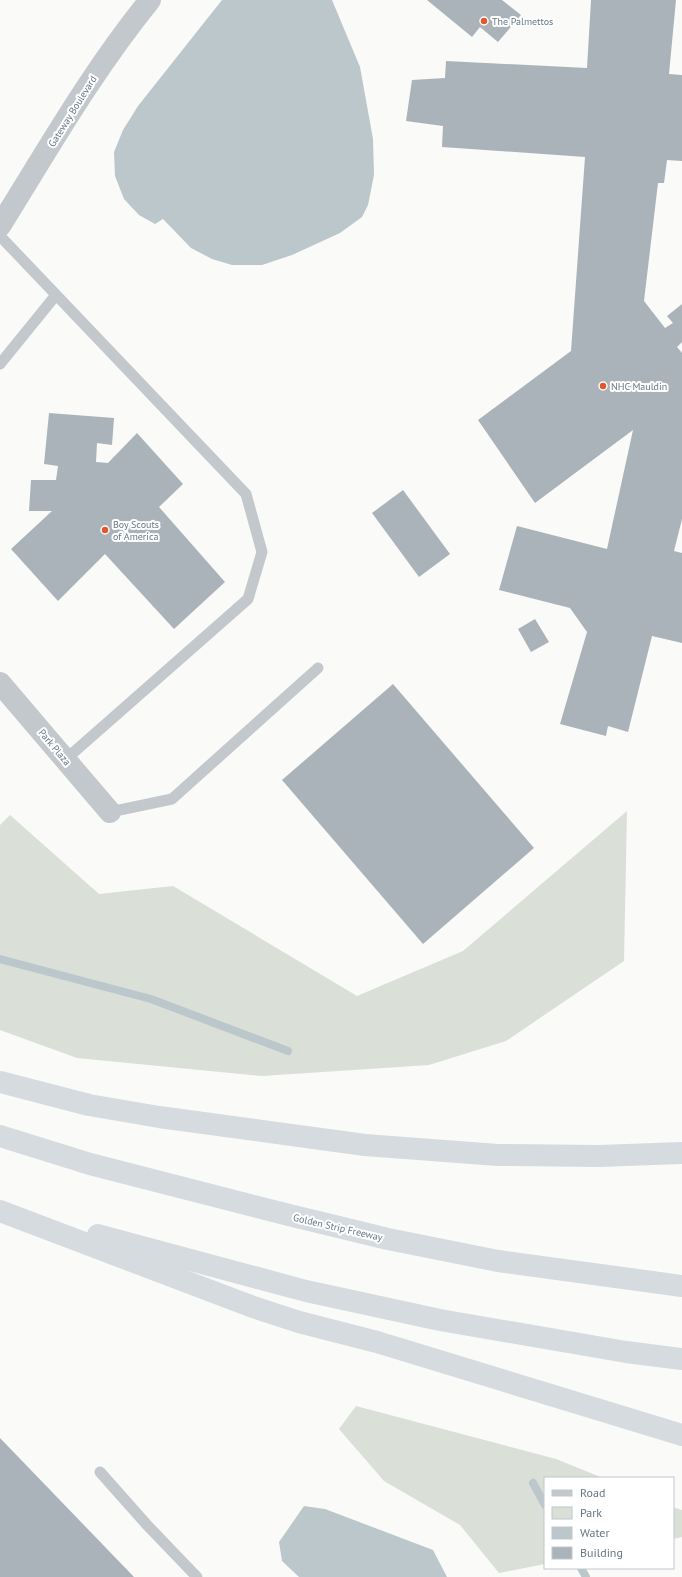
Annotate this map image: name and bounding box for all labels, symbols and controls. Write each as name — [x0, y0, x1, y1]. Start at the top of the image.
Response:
place label: The Palmettos — [492, 15, 553, 28]
marker: The Palmettos — [479, 16, 489, 26]
street label: Gateway Boulevard — [45, 73, 100, 149]
place label: NHC Mauldin — [611, 380, 667, 393]
marker: NHC Mauldin — [598, 381, 608, 391]
place label: Boy Scouts of America — [113, 518, 159, 543]
marker: Boy Scouts of America — [100, 525, 110, 535]
street label: Park Plaza — [36, 726, 74, 768]
street label: Golden Strip Freeway — [292, 1211, 384, 1244]
legend — [544, 1477, 674, 1569]
text: Road — [580, 1485, 605, 1500]
text: Park — [580, 1505, 602, 1520]
text: Water — [580, 1525, 610, 1540]
text: Building — [580, 1545, 623, 1560]

